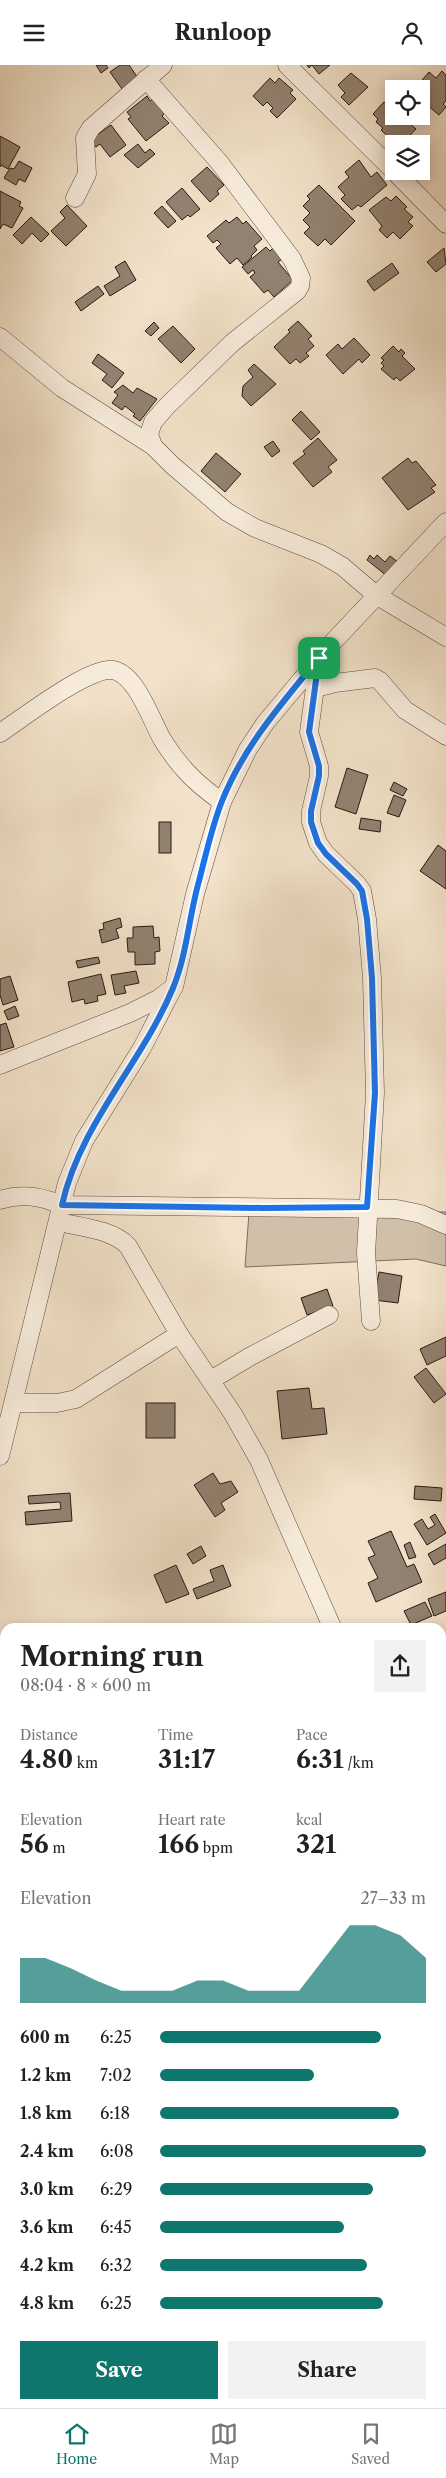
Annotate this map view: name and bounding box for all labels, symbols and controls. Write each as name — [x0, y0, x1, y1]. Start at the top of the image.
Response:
icon: menu — [20, 19, 48, 47]
text: Runloop — [174, 19, 272, 46]
icon: person — [398, 19, 426, 47]
map controls — [385, 80, 430, 180]
button: locate — [385, 80, 430, 125]
button: layers — [385, 135, 430, 180]
pin — [298, 637, 340, 679]
icon: arrive — [305, 644, 333, 672]
text: Morning run — [20, 1639, 204, 1673]
button: share — [374, 1640, 426, 1692]
text: 08:04 · 8 × 600 m — [20, 1675, 151, 1695]
text: Distance — [20, 1726, 78, 1744]
text: Time — [158, 1726, 193, 1744]
text: Pace — [296, 1726, 328, 1744]
text: 4.80 — [20, 1744, 73, 1775]
text: 31:17 — [158, 1744, 215, 1775]
text: 6:31 — [296, 1744, 344, 1775]
text: km — [73, 1754, 98, 1772]
text: /km — [344, 1754, 374, 1772]
text: Elevation — [20, 1811, 83, 1829]
text: Heart rate — [158, 1811, 225, 1829]
text: kcal — [296, 1811, 322, 1829]
text: 56 — [20, 1829, 49, 1860]
text: 166 — [158, 1829, 199, 1860]
text: 321 — [296, 1829, 336, 1860]
text: m — [49, 1839, 66, 1857]
text: bpm — [199, 1839, 233, 1857]
text: Elevation — [20, 1888, 91, 1908]
text: 27–33 m — [361, 1888, 426, 1908]
text: 600 m — [20, 2027, 70, 2047]
text: 6:25 — [100, 2027, 132, 2047]
text: 1.2 km — [20, 2065, 72, 2085]
text: 7:02 — [100, 2065, 132, 2085]
text: 1.8 km — [20, 2103, 72, 2123]
text: 6:18 — [100, 2103, 130, 2123]
text: 2.4 km — [20, 2141, 74, 2161]
text: 6:08 — [100, 2141, 133, 2161]
text: 3.0 km — [20, 2179, 74, 2199]
text: 6:29 — [100, 2179, 132, 2199]
text: 3.6 km — [20, 2217, 74, 2237]
text: 6:45 — [100, 2217, 132, 2237]
text: 4.2 km — [20, 2255, 74, 2275]
text: 6:32 — [100, 2255, 132, 2275]
text: 4.8 km — [20, 2293, 74, 2313]
text: 6:25 — [100, 2293, 132, 2313]
button: Save — [20, 2341, 218, 2399]
button: Share — [228, 2341, 426, 2399]
tab: Home — [56, 2420, 97, 2468]
tab: Map — [209, 2420, 239, 2468]
tab: Saved — [351, 2420, 390, 2468]

